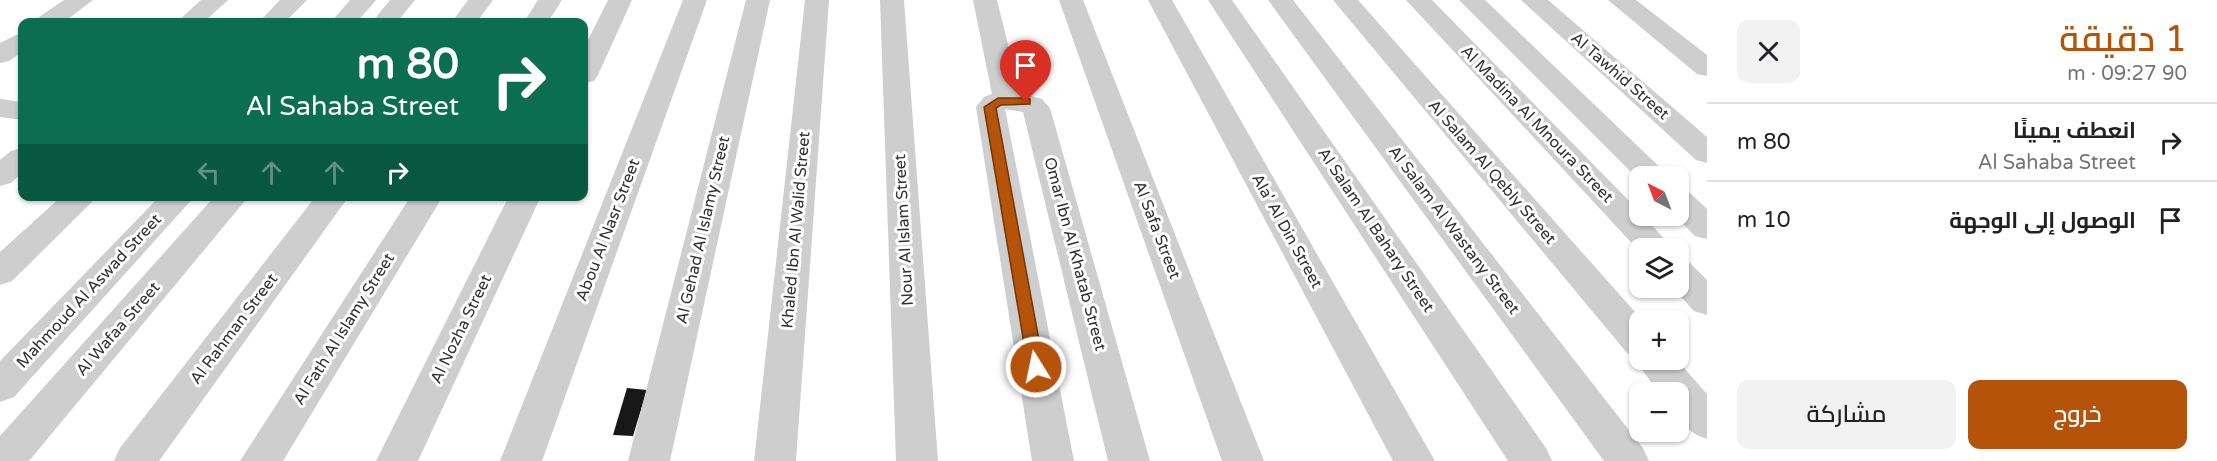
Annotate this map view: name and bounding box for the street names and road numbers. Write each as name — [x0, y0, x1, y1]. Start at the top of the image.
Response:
street label: Al Tawhid Street — [1567, 28, 1673, 124]
street label: Al Madina Al Mnoura Street — [1457, 41, 1617, 207]
street label: Al Salam Al Qebly Street — [1424, 96, 1560, 248]
street label: Khaled Ibn Al Walid Street — [777, 131, 815, 329]
street label: Al Gehad Al Islamy Street — [672, 134, 734, 326]
street label: Al Salam Al Wastany Street — [1384, 142, 1524, 318]
street label: Al Salam Al Bahary Street — [1313, 144, 1439, 316]
street label: Nour Al Islam Street — [890, 154, 918, 306]
street label: Omar Ibn Al Khatab Street — [1040, 155, 1110, 353]
street label: Abou Al Nasr Street — [572, 156, 644, 304]
street label: Ala' Al Din Street — [1247, 170, 1327, 292]
street label: Al Safa Street — [1129, 178, 1185, 282]
street label: Mahmoud Al Aswad Street — [12, 210, 166, 372]
street label: Al Fath Al Islamy Street — [289, 249, 399, 409]
street label: Al Rahman Street — [186, 270, 282, 388]
street label: Al Nozha Street — [426, 271, 496, 387]
street label: Al Wafaa Street — [72, 278, 164, 380]

